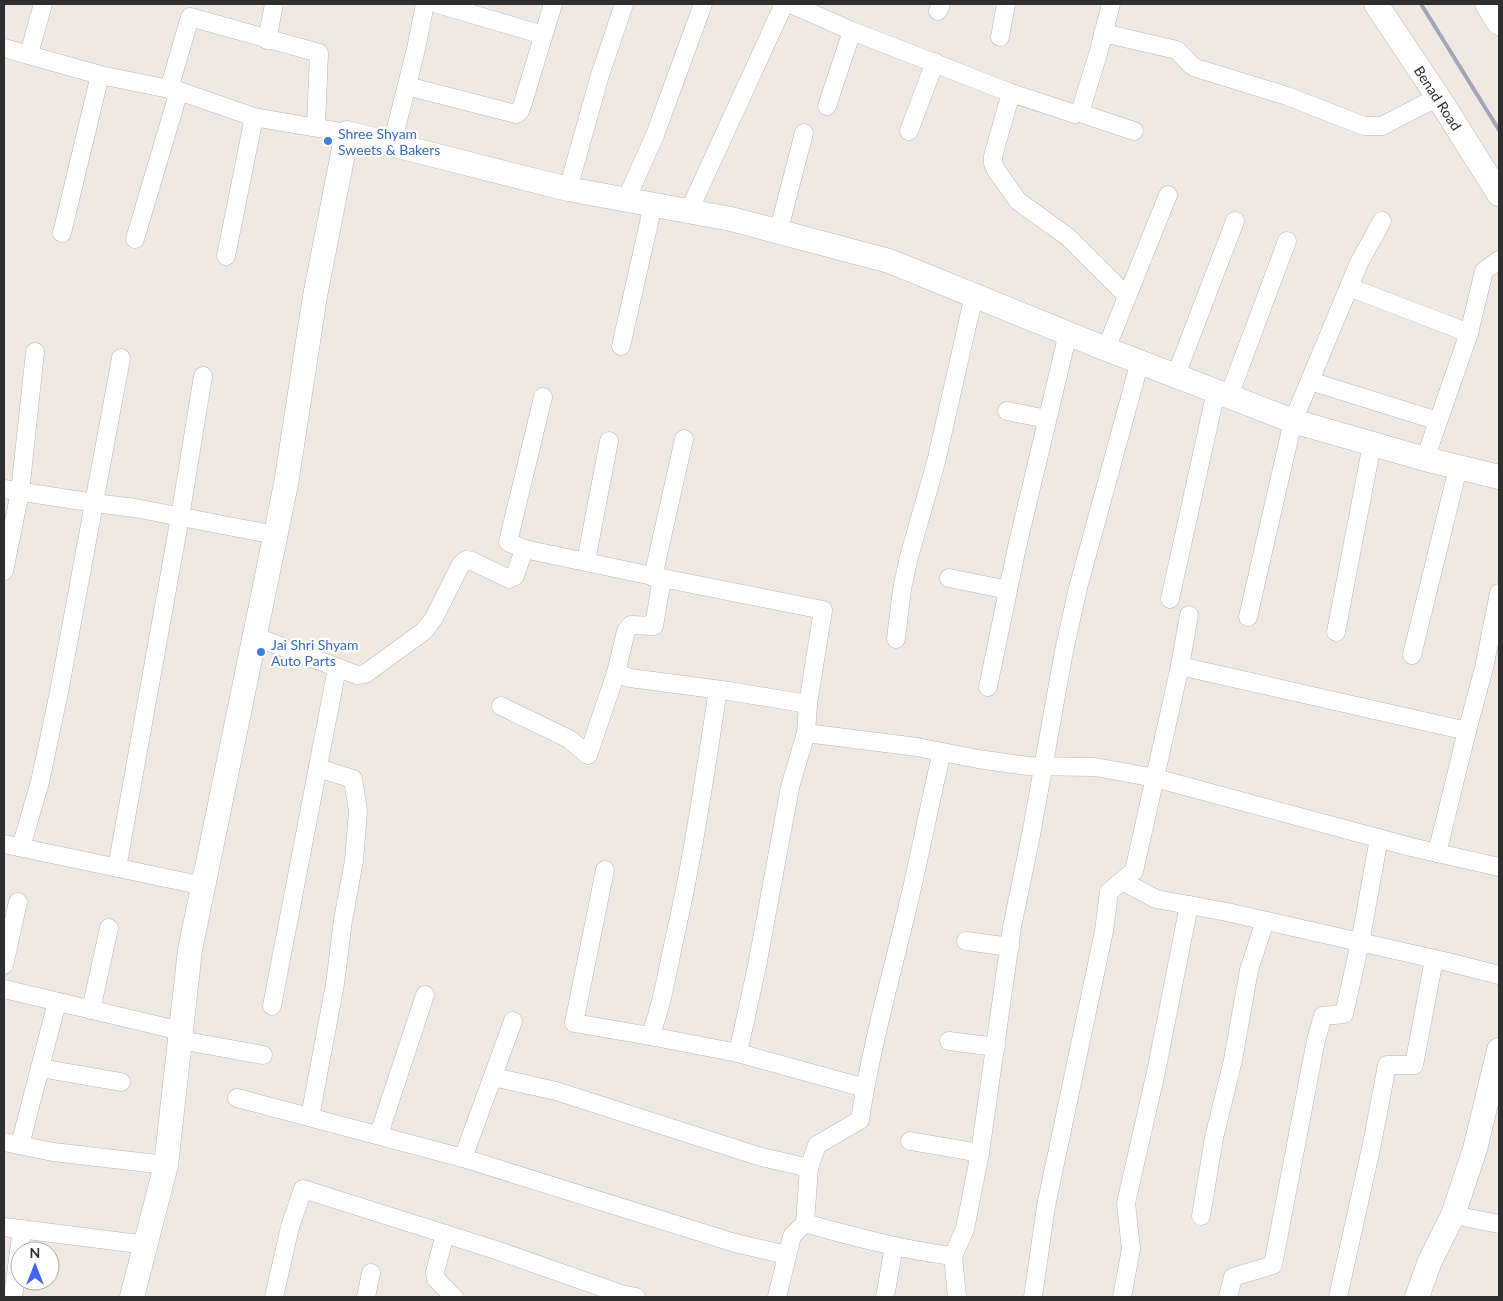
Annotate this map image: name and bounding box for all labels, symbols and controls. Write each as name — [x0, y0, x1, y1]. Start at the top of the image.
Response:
street label: Benad Road — [1411, 63, 1465, 133]
place label: Shree Shyam Sweets & Bakers — [338, 125, 440, 158]
marker: Shree Shyam Sweets & Bakers — [322, 135, 334, 147]
place label: Jai Shri Shyam Auto Parts — [271, 636, 359, 669]
marker: Jai Shri Shyam Auto Parts — [255, 646, 267, 658]
north arrow — [10, 1241, 60, 1291]
text: N — [30, 1244, 40, 1261]

